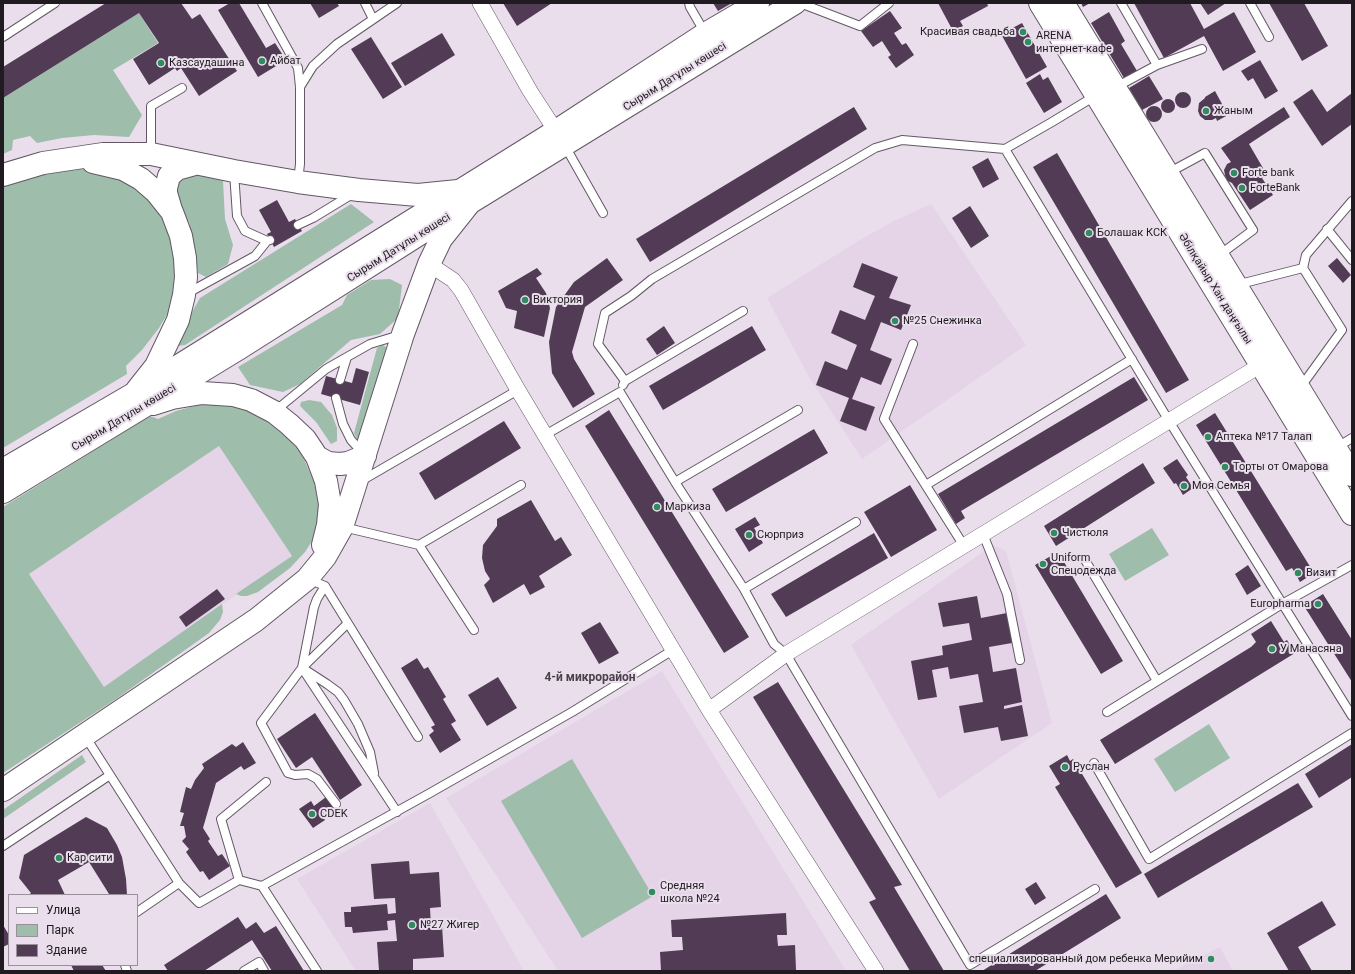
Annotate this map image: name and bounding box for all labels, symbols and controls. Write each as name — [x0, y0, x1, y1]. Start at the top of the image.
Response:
place label: Красивая свадьба — [920, 25, 1015, 39]
marker: Красивая свадьба — [1018, 27, 1028, 37]
place label: ARENA интернет-кафе — [1036, 29, 1112, 55]
marker: ARENA интернет-кафе — [1023, 37, 1033, 47]
street label: Сырым Датұлы көшесі — [621, 40, 729, 114]
place label: Айбат — [270, 54, 301, 68]
place label: Казсаудашина — [169, 56, 244, 70]
marker: Айбат — [257, 56, 267, 66]
marker: Казсаудашина — [156, 58, 166, 68]
place label: Жаным — [1214, 104, 1253, 118]
marker: Жаным — [1201, 106, 1211, 116]
place label: Forte bank — [1242, 166, 1294, 180]
marker: Forte bank — [1229, 168, 1239, 178]
place label: ForteBank — [1250, 181, 1300, 195]
marker: ForteBank — [1237, 183, 1247, 193]
street label: Сырым Датұлы көшесі — [345, 211, 453, 285]
place label: Болашак КСК — [1097, 226, 1167, 240]
marker: Болашак КСК — [1084, 228, 1094, 238]
street label: Әбілқайыр Хан даңғылы — [1175, 231, 1255, 347]
place label: Виктория — [533, 293, 582, 307]
marker: Виктория — [520, 295, 530, 305]
place label: №25 Снежинка — [903, 314, 982, 328]
marker: №25 Снежинка — [890, 316, 900, 326]
street label: Сырым Датұлы көшесі — [70, 382, 178, 454]
place label: Аптека №17 Талап — [1216, 430, 1312, 444]
marker: Аптека №17 Талап — [1203, 432, 1213, 442]
place label: Торты от Омарова — [1233, 460, 1328, 474]
marker: Торты от Омарова — [1220, 462, 1230, 472]
place label: Моя Семья — [1192, 479, 1250, 493]
marker: Моя Семья — [1179, 481, 1189, 491]
place label: Маркиза — [665, 500, 711, 514]
marker: Маркиза — [652, 502, 662, 512]
place label: Чистюля — [1062, 526, 1108, 540]
place label: Сюрприз — [757, 528, 804, 542]
marker: Чистюля — [1049, 528, 1059, 538]
marker: Сюрприз — [744, 530, 754, 540]
place label: Uniform Спецодежда — [1051, 551, 1116, 577]
marker: Uniform Спецодежда — [1038, 559, 1048, 569]
place label: Визит — [1306, 566, 1336, 580]
marker: Визит — [1293, 568, 1303, 578]
place label: Europharma — [1250, 597, 1310, 611]
marker: Europharma — [1313, 599, 1323, 609]
place label: У Манасяна — [1280, 642, 1342, 656]
marker: У Манасяна — [1267, 644, 1277, 654]
district label: 4-й микрорайон — [544, 671, 636, 685]
place label: Руслан — [1073, 760, 1110, 774]
marker: Руслан — [1060, 762, 1070, 772]
place label: CDEK — [320, 807, 348, 821]
marker: CDEK — [307, 809, 317, 819]
place label: Кар сити — [67, 851, 113, 865]
marker: Кар сити — [54, 853, 64, 863]
place label: Средняя школа №24 — [660, 879, 720, 905]
marker: Средняя школа №24 — [647, 887, 657, 897]
legend — [8, 894, 138, 966]
text: Улица — [46, 903, 81, 917]
place label: №27 Жигер — [420, 918, 479, 932]
marker: №27 Жигер — [407, 920, 417, 930]
text: Парк — [46, 923, 74, 937]
text: Здание — [46, 943, 87, 957]
place label: специализированный дом ребенка Мерийим — [969, 952, 1203, 966]
marker: специализированный дом ребенка Мерийим — [1206, 954, 1216, 964]

